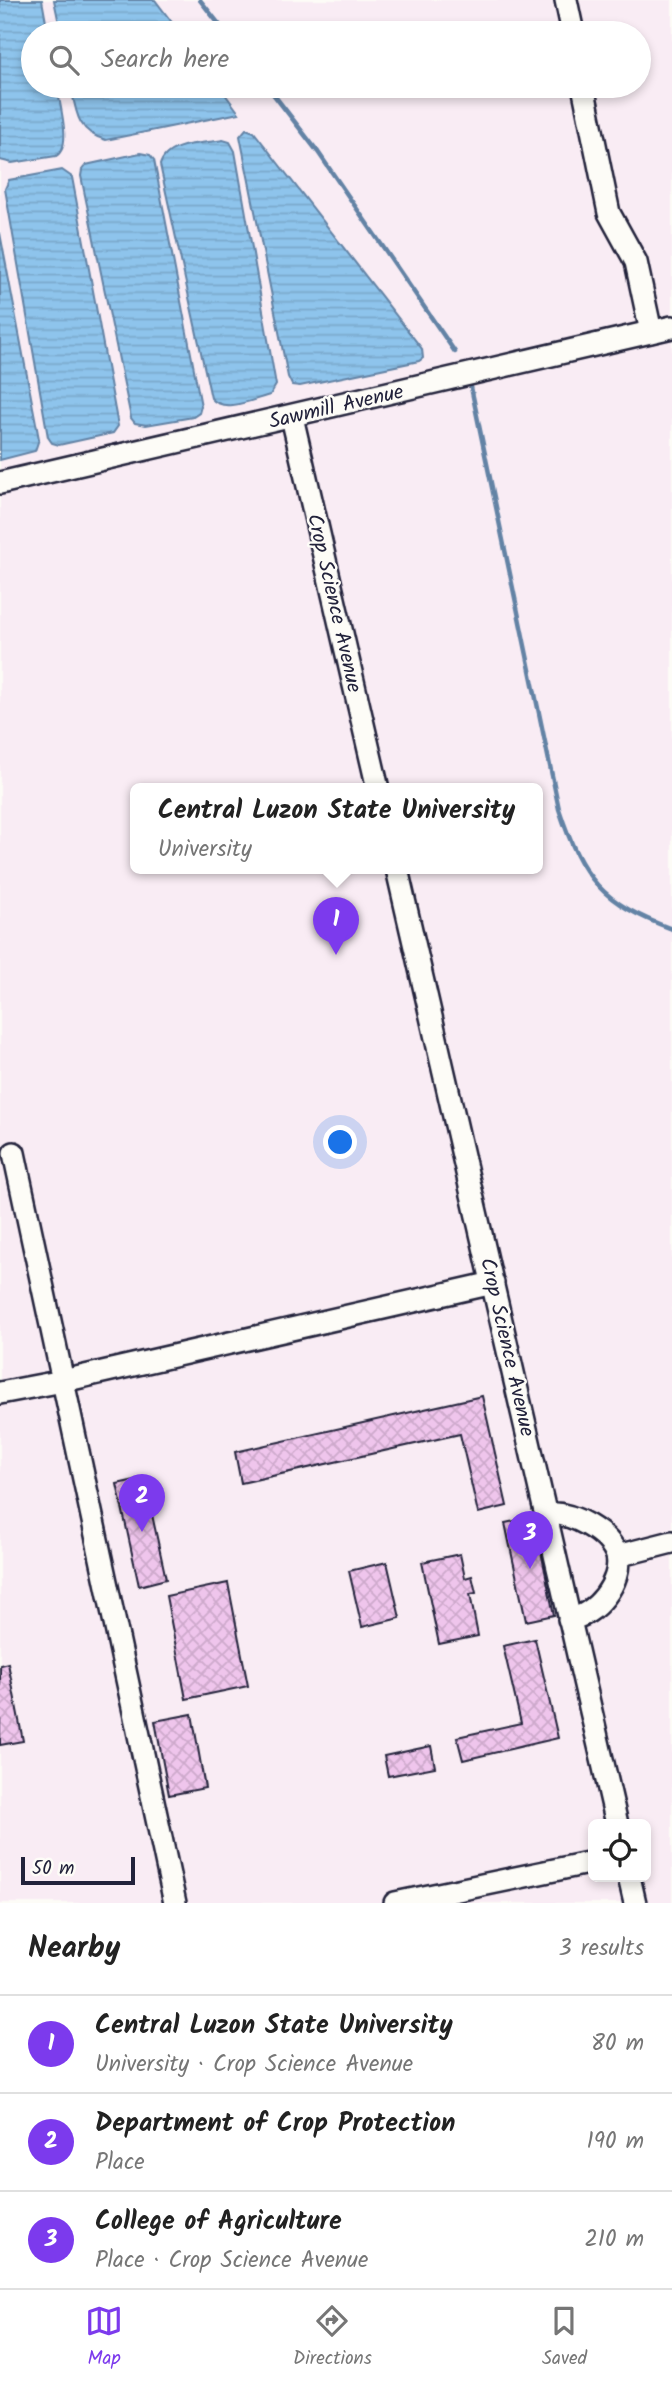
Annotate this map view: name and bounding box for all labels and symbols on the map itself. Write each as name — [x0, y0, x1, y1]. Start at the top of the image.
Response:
street label: Sawmill Avenue — [266, 376, 408, 439]
street label: Crop Science Avenue — [297, 511, 370, 697]
pin: 1 — [313, 897, 359, 955]
your location — [323, 1125, 357, 1159]
street label: Crop Science Avenue — [470, 1255, 543, 1441]
pin: 2 — [119, 1474, 165, 1532]
pin: 3 — [507, 1511, 553, 1569]
scale bar — [21, 1854, 135, 1886]

